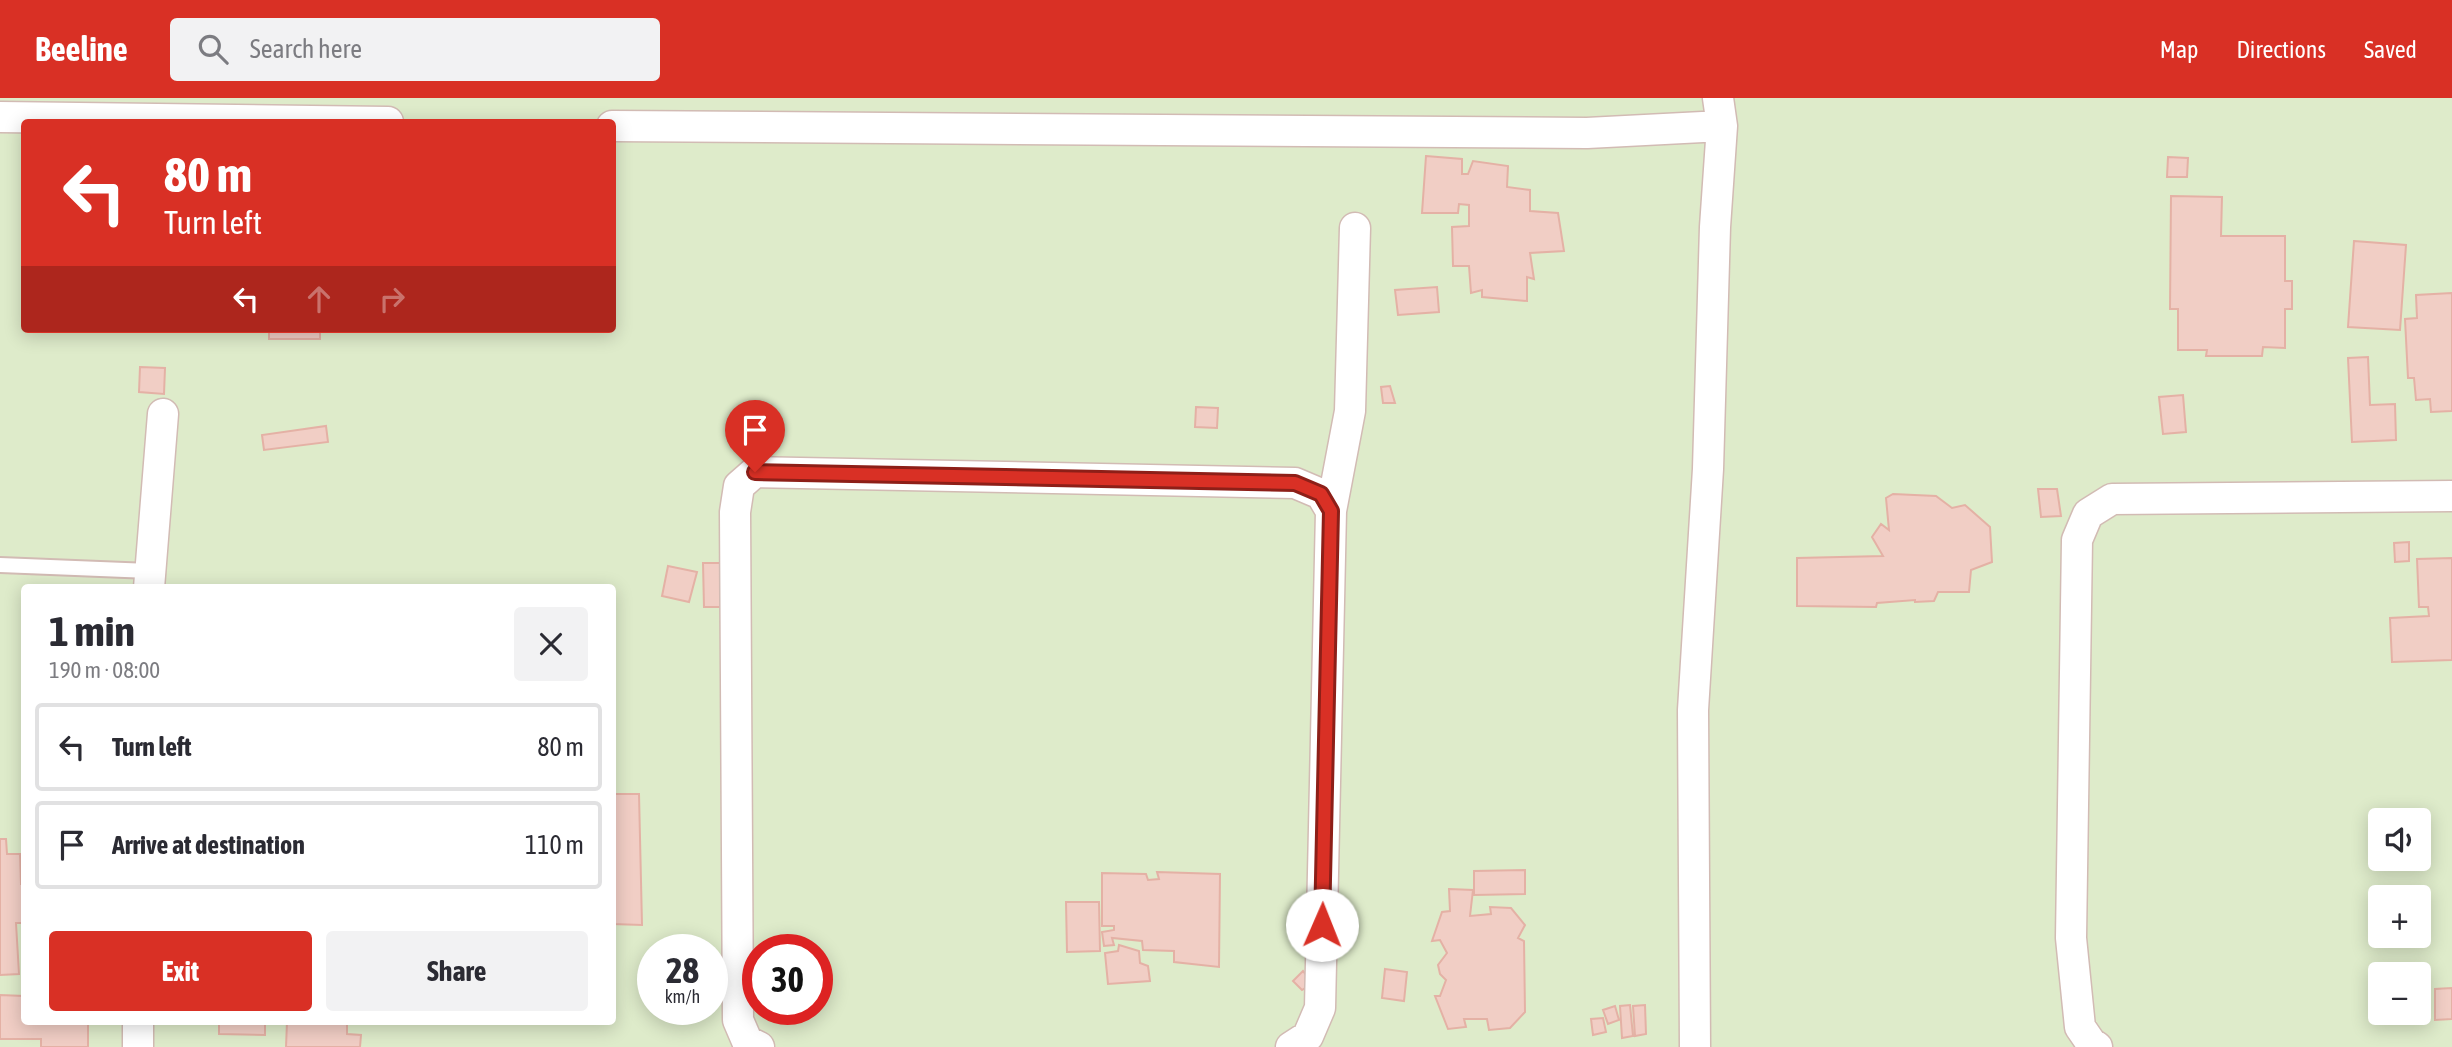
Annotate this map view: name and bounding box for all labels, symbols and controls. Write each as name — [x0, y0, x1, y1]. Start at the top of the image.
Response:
search box — [170, 18, 660, 81]
text: Beeline — [35, 30, 128, 68]
icon: search — [194, 30, 232, 68]
text: Search here — [250, 34, 362, 64]
text: Map — [2160, 36, 2198, 63]
text: Directions — [2236, 36, 2326, 63]
text: Saved — [2364, 36, 2417, 63]
text: 80 m — [164, 146, 252, 202]
icon: left — [49, 147, 140, 238]
text: Turn left — [164, 204, 262, 241]
icon: left — [227, 280, 265, 318]
icon: ahead — [300, 280, 338, 318]
icon: right — [373, 280, 411, 318]
pin — [725, 400, 785, 472]
icon: arrive — [736, 411, 774, 449]
text: 1 min — [49, 607, 135, 655]
button: close — [514, 607, 588, 681]
text: 190 m · 08:00 — [49, 657, 160, 683]
icon: left — [53, 728, 91, 766]
text: Turn left — [112, 732, 192, 762]
text: 80 m — [537, 732, 584, 762]
map controls — [2368, 808, 2431, 1025]
button: sound — [2368, 808, 2431, 871]
icon: arrive — [53, 826, 91, 864]
text: Arrive at destination — [112, 830, 305, 860]
text: 110 m — [525, 830, 584, 860]
button: + — [2368, 885, 2431, 948]
position arrow — [1285, 888, 1359, 962]
button: Exit — [49, 931, 312, 1011]
button: Share — [326, 931, 588, 1011]
speed limit sign: 30 — [742, 934, 833, 1025]
text: 28 — [666, 950, 699, 990]
button: − — [2368, 962, 2431, 1025]
text: km/h — [665, 986, 700, 1007]

